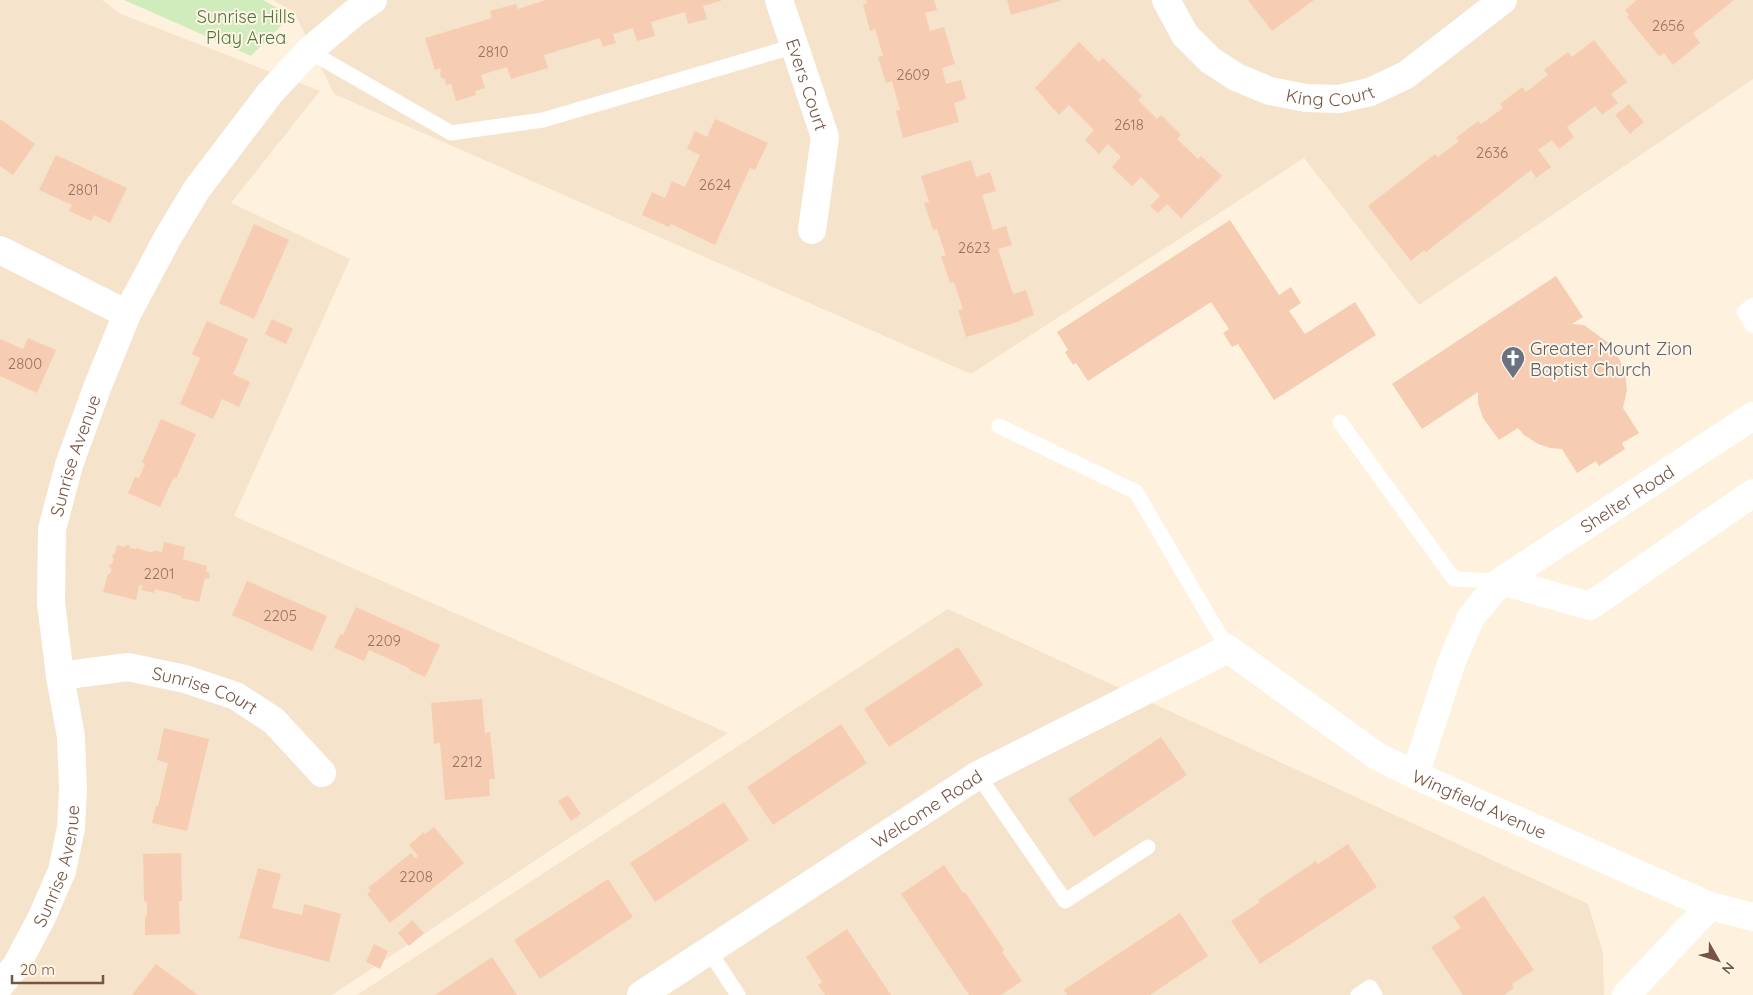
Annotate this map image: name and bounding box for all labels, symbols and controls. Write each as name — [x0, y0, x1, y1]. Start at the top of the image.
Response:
park label: Sunrise Hills Play Area — [197, 5, 295, 49]
house number: 2656 — [1652, 16, 1684, 35]
street label: Evers Court — [781, 35, 833, 133]
house number: 2810 — [478, 42, 509, 61]
house number: 2609 — [896, 65, 930, 84]
street label: King Court — [1284, 80, 1378, 111]
house number: 2618 — [1114, 115, 1144, 134]
house number: 2636 — [1476, 143, 1508, 162]
house number: 2624 — [699, 175, 731, 194]
house number: 2801 — [68, 180, 98, 199]
house number: 2623 — [958, 238, 990, 257]
place label: Greater Mount Zion Baptist Church — [1530, 337, 1692, 381]
church icon: Greater Mount Zion Baptist Church — [1500, 345, 1526, 379]
house number: 2800 — [8, 354, 42, 373]
street label: Sunrise Avenue — [44, 391, 105, 519]
street label: Shelter Road — [1576, 460, 1678, 538]
house number: 2201 — [143, 564, 175, 583]
house number: 2205 — [263, 606, 297, 625]
house number: 2209 — [367, 631, 401, 650]
street label: Sunrise Court — [150, 661, 262, 719]
house number: 2212 — [452, 752, 482, 771]
street label: Welcome Road — [867, 764, 986, 853]
street label: Wingfield Avenue — [1409, 764, 1550, 844]
street label: Sunrise Avenue — [27, 804, 84, 931]
house number: 2208 — [399, 867, 433, 886]
north arrow — [1693, 935, 1743, 985]
scale bar — [12, 952, 104, 984]
text: N — [1718, 959, 1738, 978]
text: 20 m — [20, 960, 55, 979]

